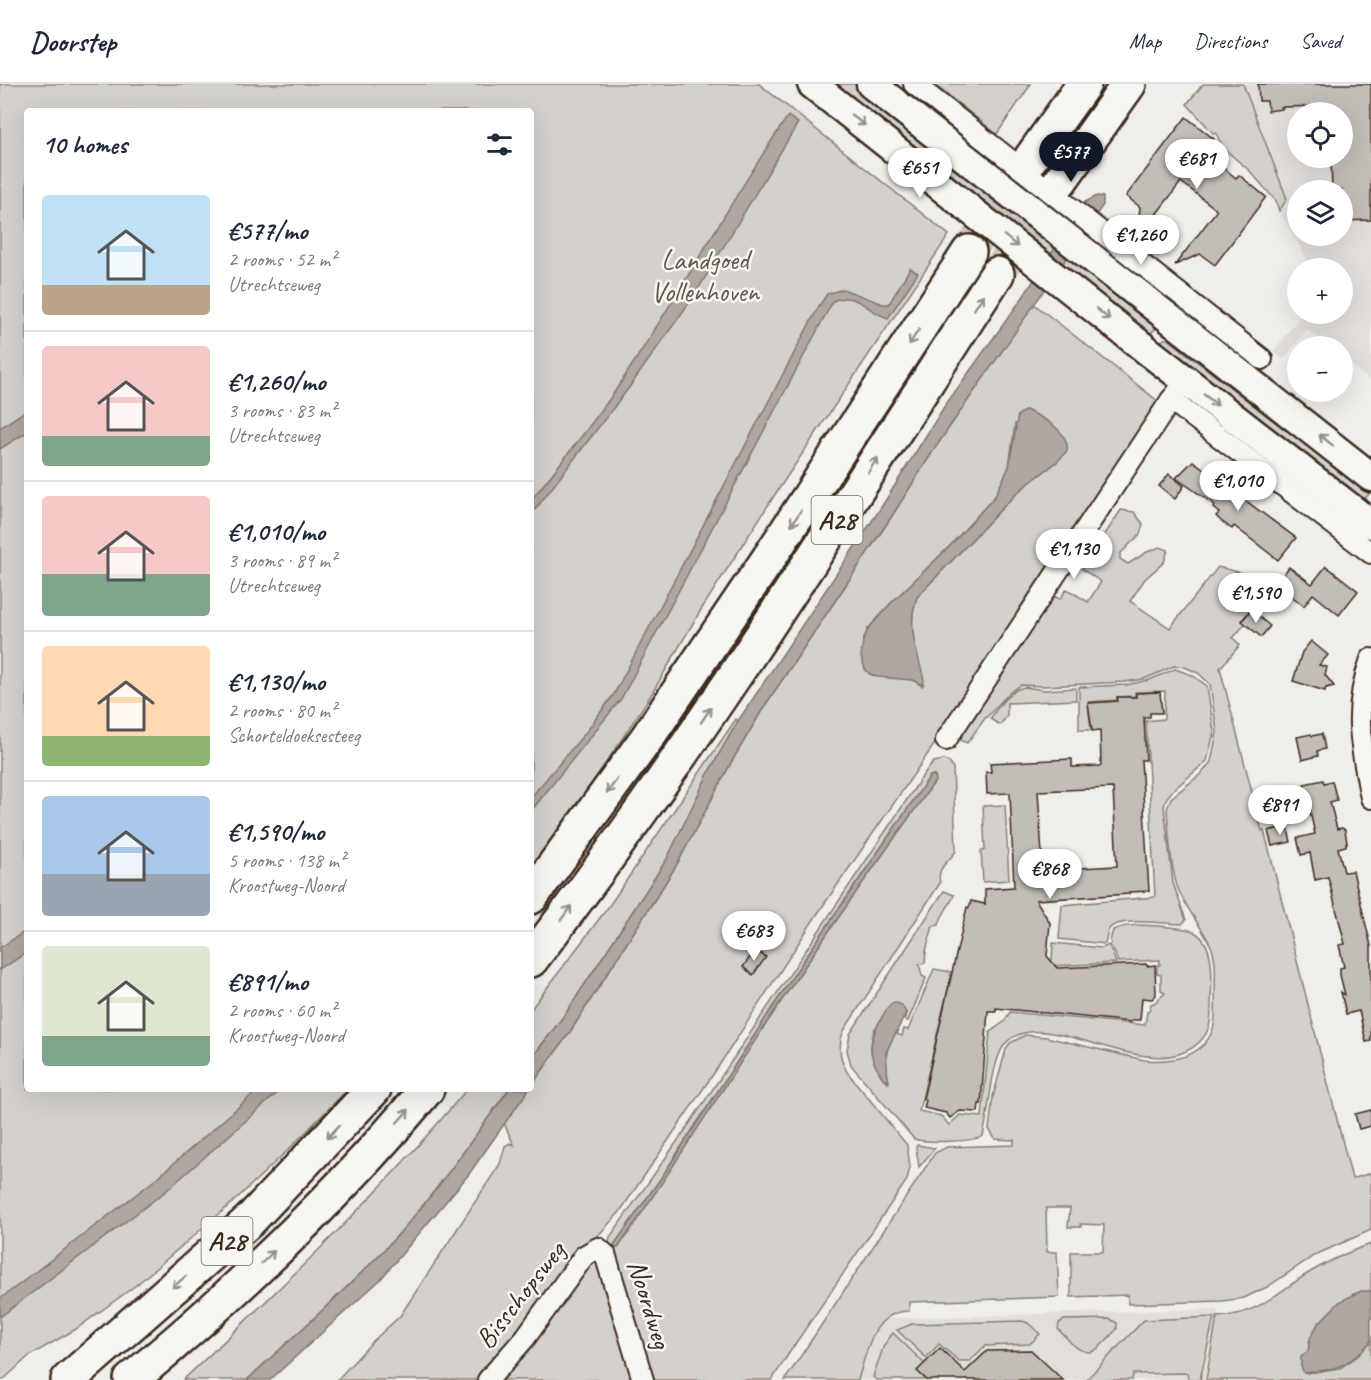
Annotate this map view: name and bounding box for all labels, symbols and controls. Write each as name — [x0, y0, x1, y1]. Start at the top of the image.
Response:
text: Doorstep — [30, 24, 116, 59]
text: Map — [1129, 28, 1161, 54]
text: Directions — [1194, 28, 1267, 54]
text: Saved — [1300, 28, 1341, 54]
map controls — [1287, 102, 1353, 402]
button: locate — [1287, 102, 1353, 168]
one-way arrow — [850, 114, 866, 127]
text: 10 homes — [42, 128, 127, 161]
icon: filters — [483, 128, 516, 161]
pin: €577 — [1035, 132, 1107, 183]
text: €577 — [1053, 139, 1089, 164]
pin: €681 — [1161, 139, 1233, 190]
text: €681 — [1179, 146, 1215, 171]
pin: €651 — [884, 148, 956, 199]
text: €651 — [902, 155, 938, 180]
button: layers — [1287, 180, 1353, 246]
text: €577/mo — [228, 214, 307, 247]
pin: €1,260 — [1092, 215, 1190, 266]
icon: home — [90, 219, 162, 291]
text: €1,260 — [1116, 222, 1166, 247]
one-way arrow — [1003, 235, 1019, 248]
park label: Landgoed Vollenhoven — [651, 242, 760, 309]
text: 2 rooms · 52 m² — [228, 247, 336, 272]
button: + — [1287, 258, 1353, 324]
text: Utrechtseweg — [228, 272, 320, 297]
one-way arrow — [973, 294, 985, 310]
one-way arrow — [1095, 308, 1111, 321]
one-way arrow — [907, 328, 920, 345]
button: − — [1287, 336, 1353, 402]
text: €1,260/mo — [228, 365, 326, 398]
icon: home — [90, 370, 162, 442]
one-way arrow — [1203, 393, 1219, 406]
text: 3 rooms · 83 m² — [228, 398, 336, 423]
text: Utrechtseweg — [228, 423, 320, 448]
one-way arrow — [1318, 434, 1334, 447]
one-way arrow — [867, 457, 879, 474]
pin: €1,010 — [1189, 461, 1287, 512]
text: €1,010 — [1214, 468, 1262, 493]
road number: A28 — [812, 496, 862, 544]
one-way arrow — [790, 509, 802, 525]
text: €1,010/mo — [228, 515, 325, 548]
icon: home — [90, 520, 162, 592]
pin: €1,130 — [1025, 529, 1123, 580]
text: €1,130 — [1050, 536, 1098, 561]
text: 3 rooms · 89 m² — [228, 548, 336, 573]
text: Utrechtseweg — [228, 573, 320, 598]
pin: €1,590 — [1207, 573, 1305, 624]
text: €1,590 — [1232, 580, 1280, 605]
text: €1,130/mo — [228, 665, 325, 698]
icon: home — [90, 670, 162, 742]
text: 2 rooms · 80 m² — [228, 698, 336, 723]
one-way arrow — [701, 707, 713, 724]
text: Schorteldoeksesteeg — [228, 723, 360, 748]
one-way arrow — [606, 777, 618, 793]
pin: €891 — [1244, 785, 1316, 836]
text: €891 — [1262, 792, 1298, 817]
text: €1,590/mo — [228, 815, 324, 848]
icon: home — [90, 820, 162, 892]
text: 5 rooms · 138 m² — [228, 848, 345, 873]
pin: €868 — [1014, 849, 1086, 900]
text: €868 — [1032, 856, 1068, 881]
text: Kroostweg-Noord — [228, 873, 344, 898]
one-way arrow — [560, 906, 573, 922]
pin: €683 — [718, 911, 790, 962]
text: €683 — [736, 918, 772, 943]
text: €891/mo — [228, 965, 308, 998]
icon: home — [90, 970, 162, 1042]
text: 2 rooms · 60 m² — [228, 998, 336, 1023]
text: Kroostweg-Noord — [228, 1023, 344, 1048]
one-way arrow — [396, 1109, 410, 1124]
one-way arrow — [326, 1124, 341, 1139]
road number: A28 — [202, 1217, 252, 1265]
street label: Bisschopsweg — [467, 1233, 574, 1355]
one-way arrow — [261, 1250, 276, 1264]
street label: Noordweg — [620, 1255, 680, 1354]
one-way arrow — [172, 1275, 187, 1289]

